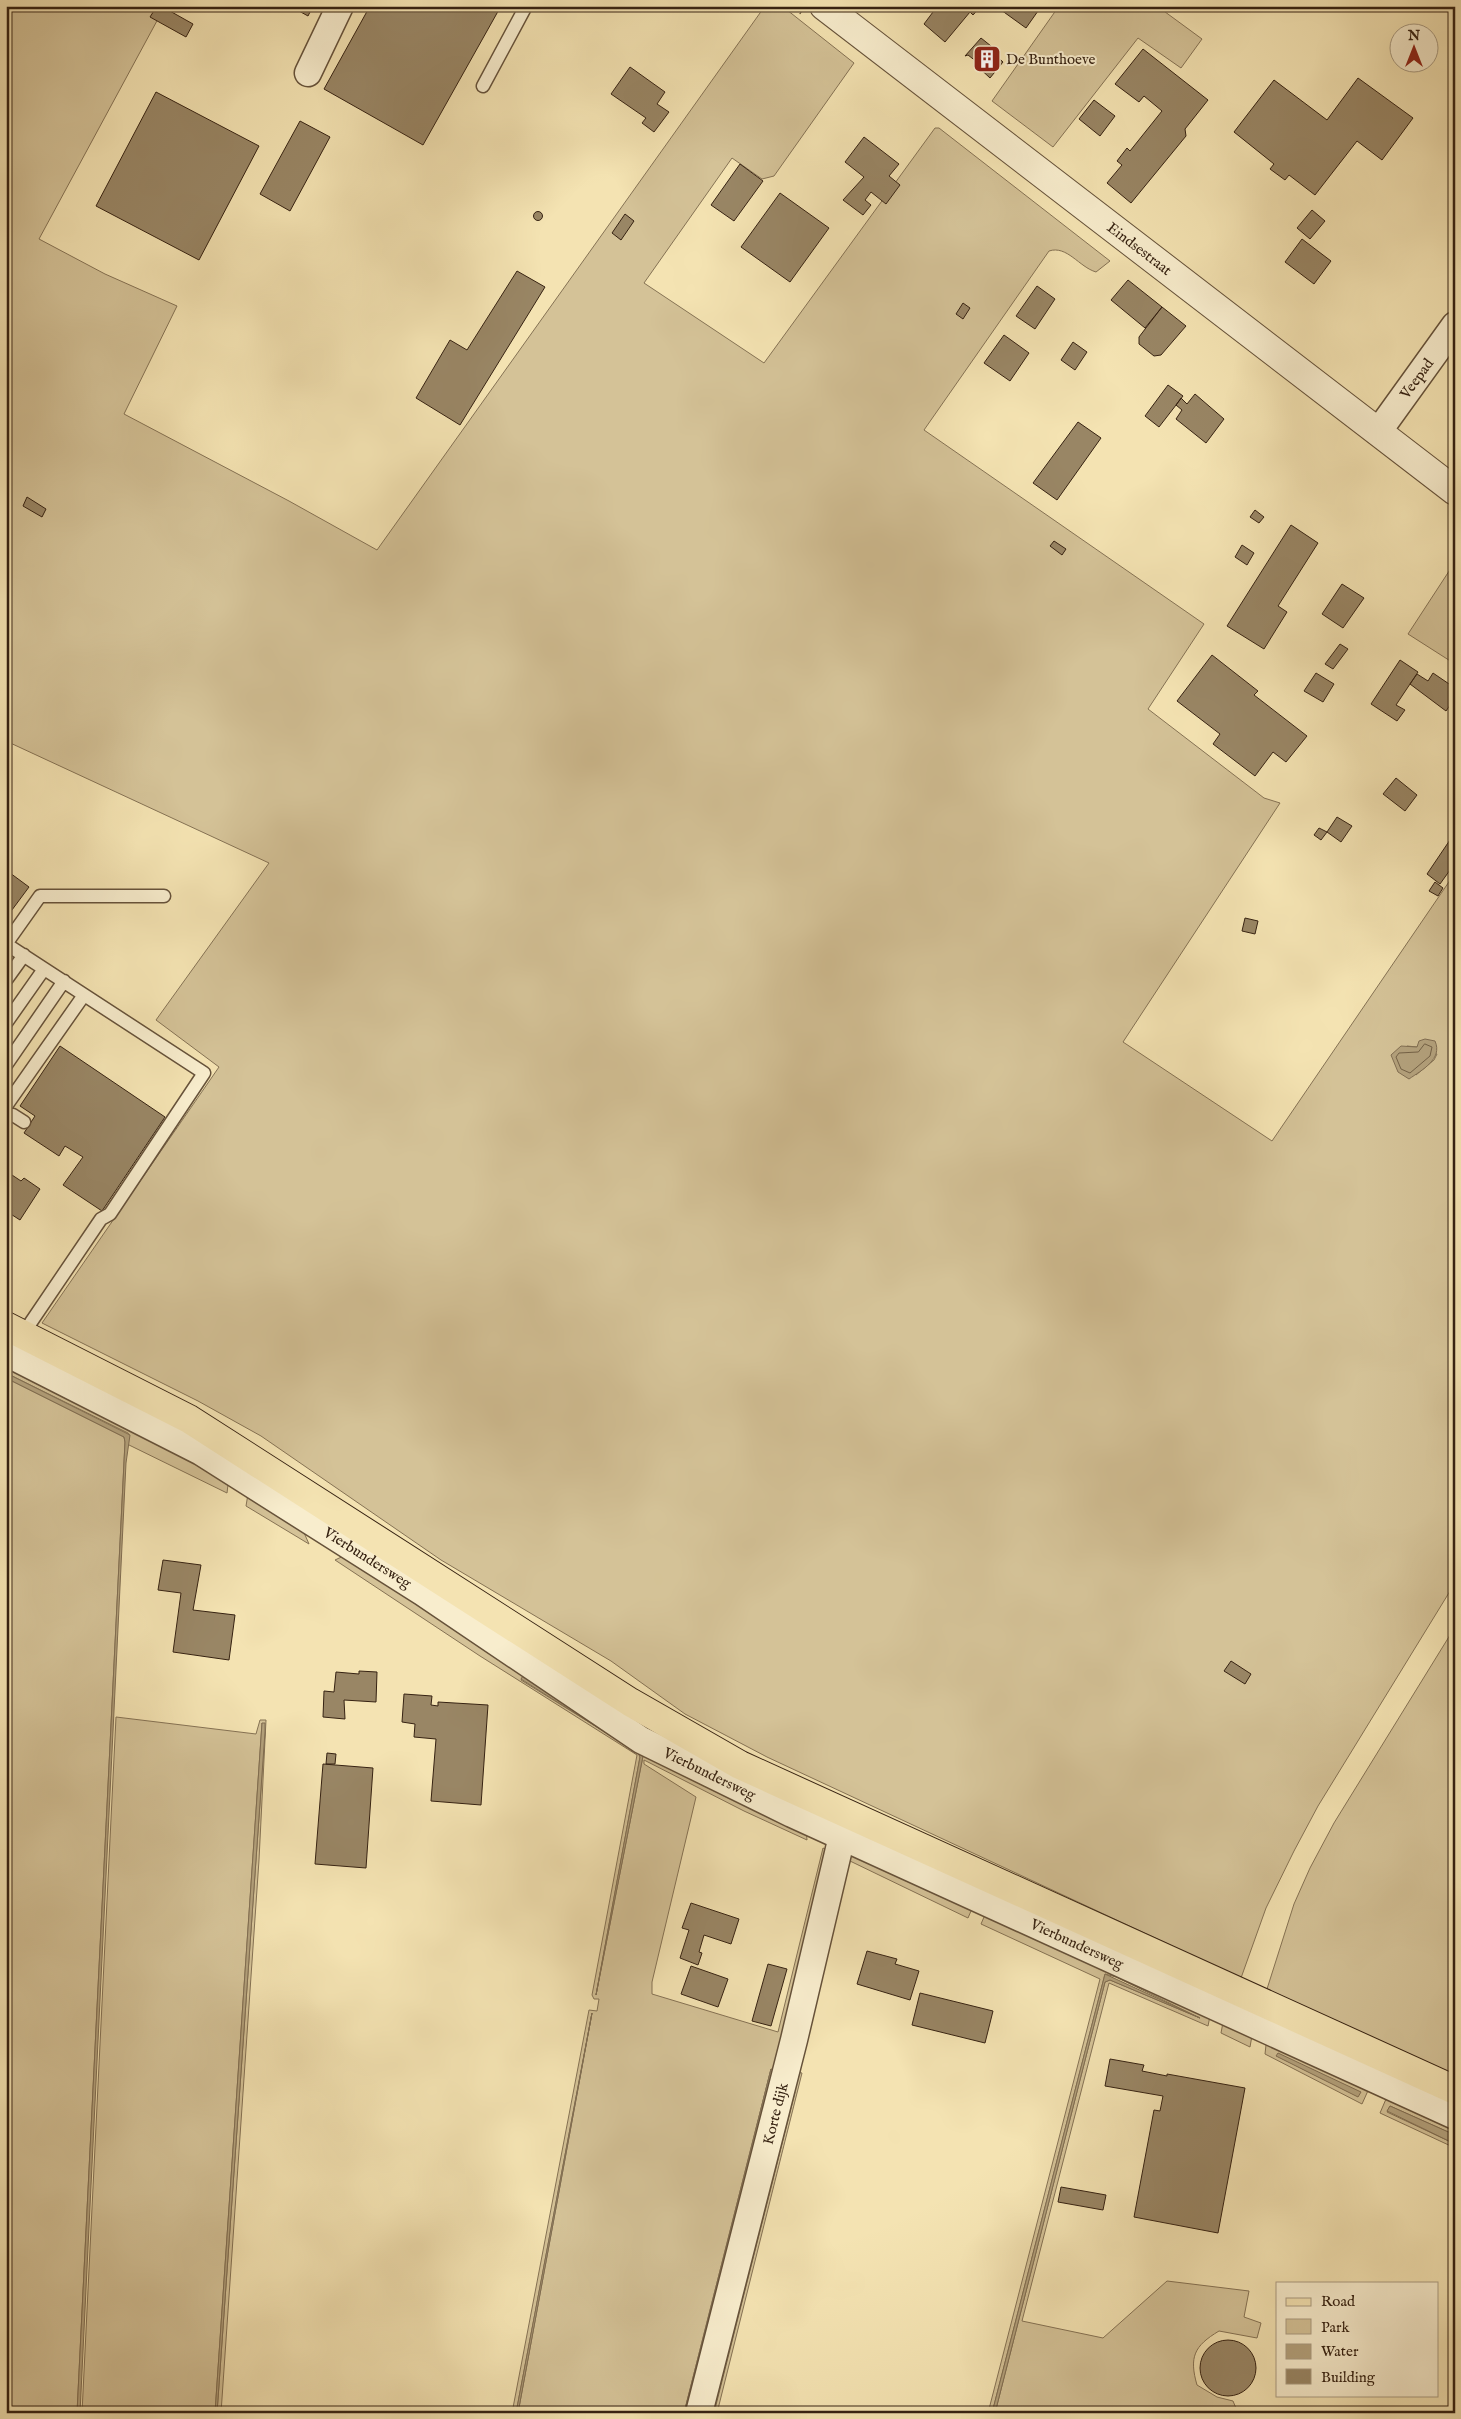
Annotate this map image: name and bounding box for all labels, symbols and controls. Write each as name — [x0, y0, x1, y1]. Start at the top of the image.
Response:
north arrow — [1388, 22, 1438, 72]
text: N — [1407, 27, 1420, 45]
building icon: De Bunthoeve — [972, 44, 1002, 74]
place label: De Bunthoeve — [1006, 50, 1095, 69]
street label: Eindsestraat — [1103, 218, 1175, 280]
street label: Veepad — [1395, 354, 1439, 404]
street label: Vierbundersweg — [319, 1523, 416, 1593]
street label: Vierbundersweg — [659, 1743, 759, 1805]
street label: Vierbundersweg — [1026, 1914, 1127, 1974]
street label: Korte dijk — [759, 2080, 793, 2147]
legend — [1276, 2282, 1438, 2396]
text: Road — [1321, 2292, 1356, 2311]
text: Park — [1321, 2318, 1351, 2337]
text: Water — [1321, 2342, 1359, 2361]
text: Building — [1321, 2368, 1376, 2387]

